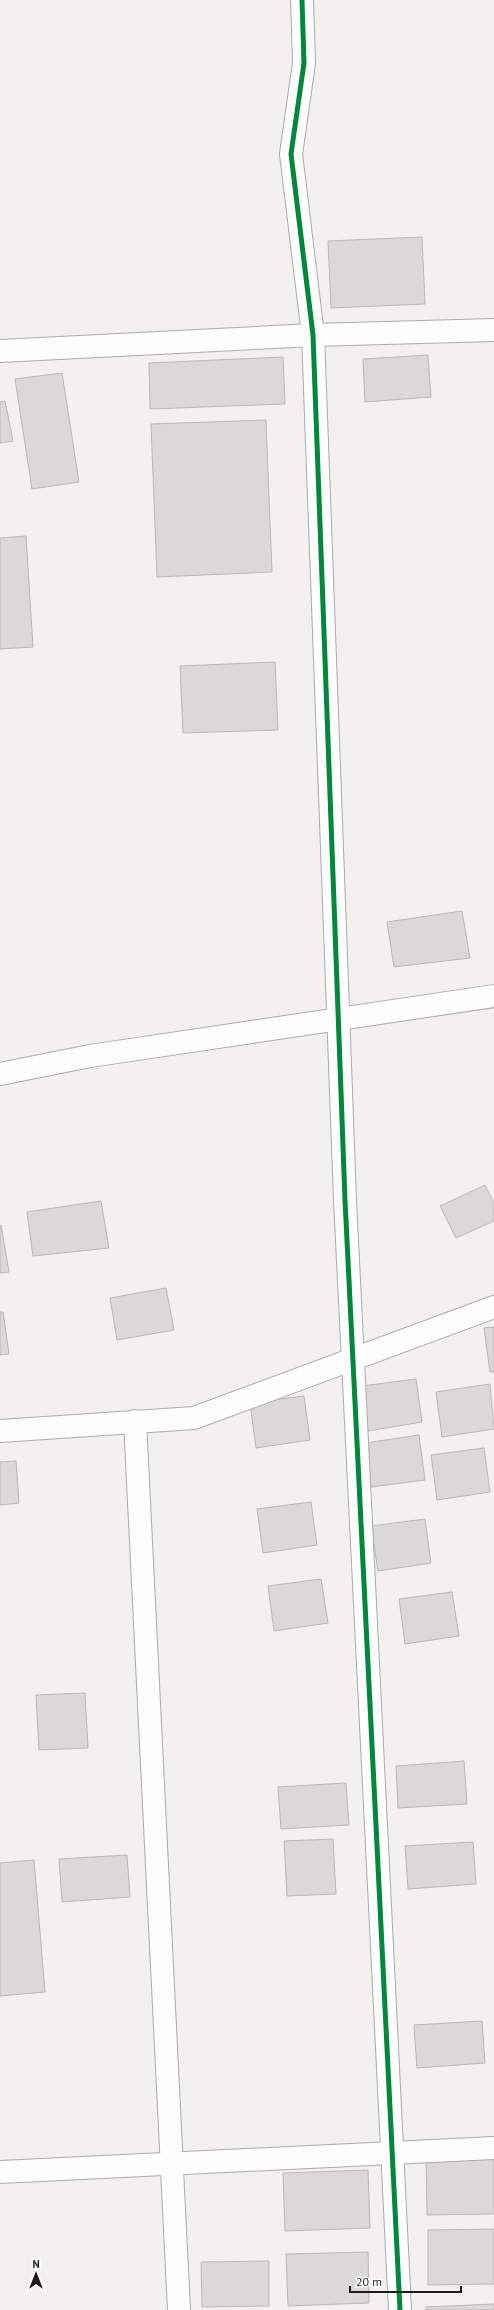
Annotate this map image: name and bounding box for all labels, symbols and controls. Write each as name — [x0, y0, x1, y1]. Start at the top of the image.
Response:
north arrow — [16, 2254, 56, 2294]
text: N — [32, 2257, 40, 2271]
scale bar — [350, 2268, 461, 2294]
text: 20 m — [356, 2274, 382, 2289]

